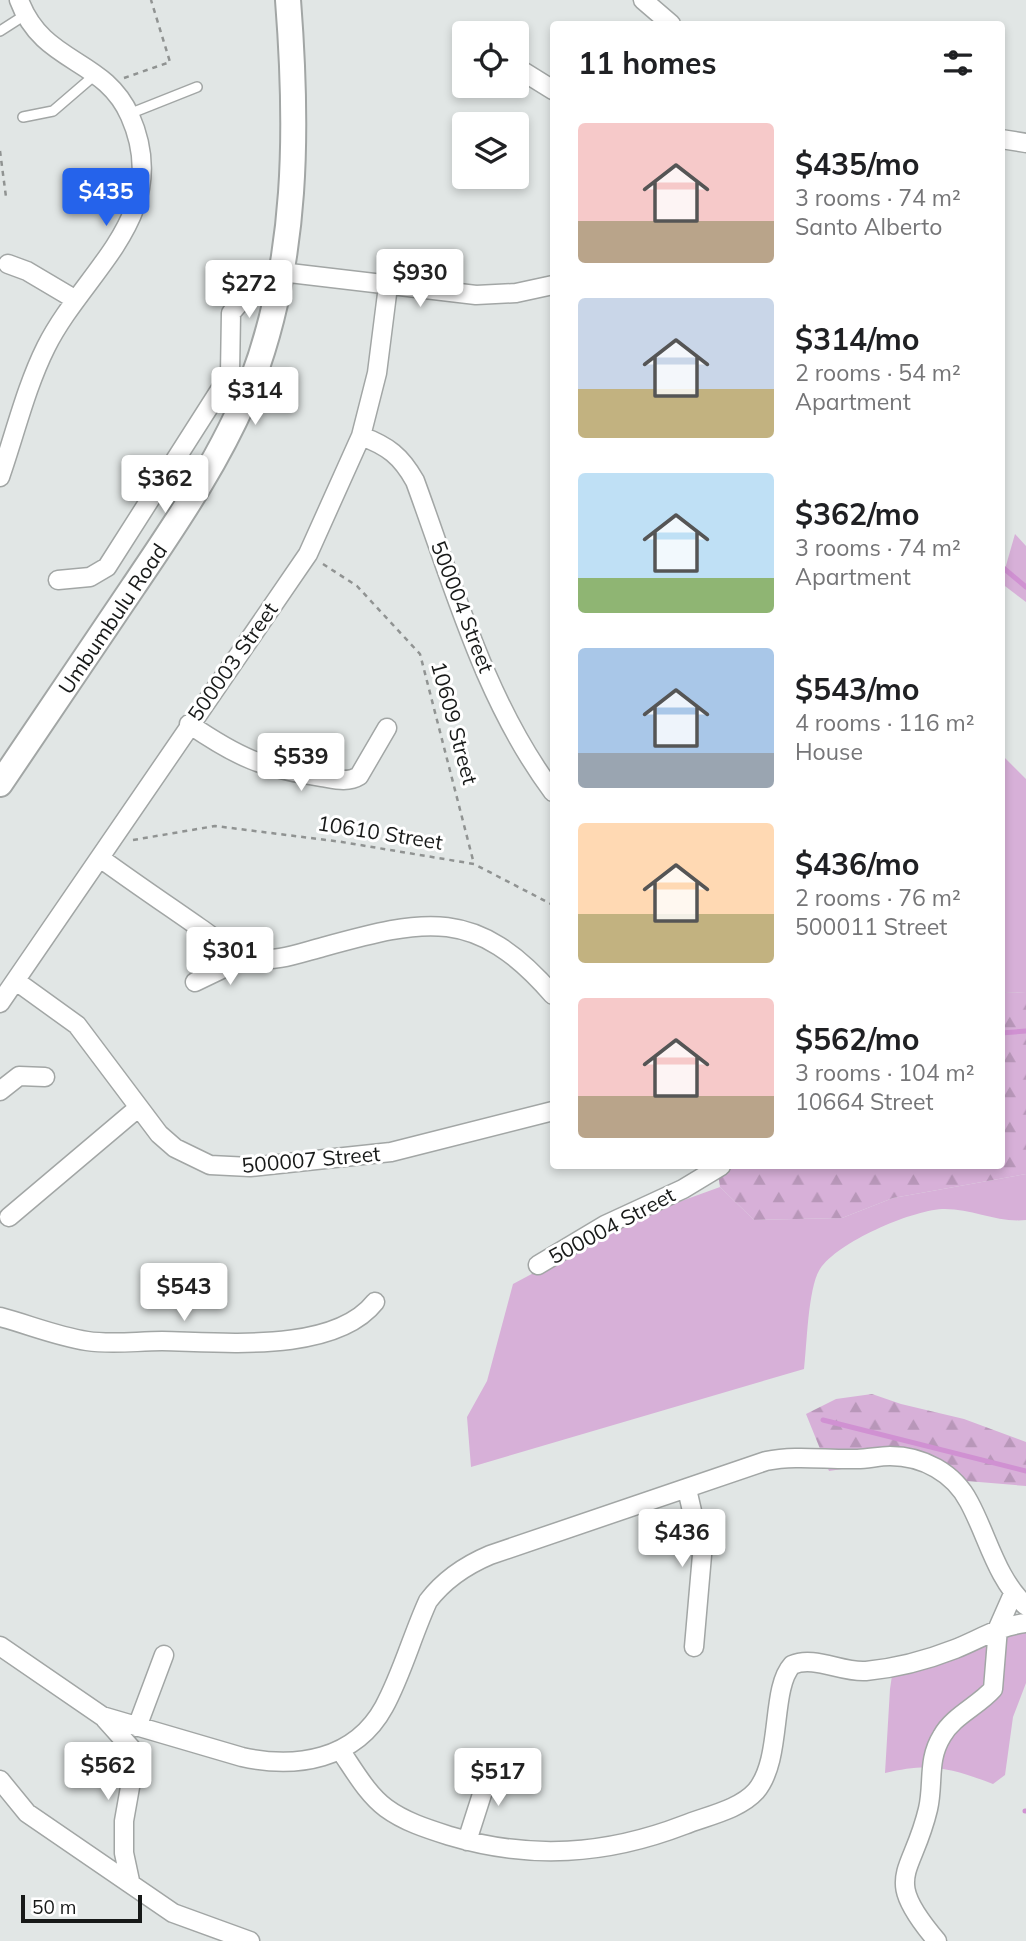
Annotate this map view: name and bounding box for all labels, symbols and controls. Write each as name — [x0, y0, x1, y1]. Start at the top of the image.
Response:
map controls — [452, 21, 529, 189]
button: locate — [452, 21, 529, 98]
text: 11 homes — [578, 44, 717, 82]
icon: filters — [939, 44, 977, 82]
button: layers — [452, 112, 529, 189]
text: $435/mo — [795, 145, 919, 183]
icon: home — [634, 151, 718, 235]
pin: $435 — [65, 168, 147, 228]
text: $435 — [78, 176, 134, 205]
text: 3 rooms · 74 m² — [795, 183, 961, 212]
text: Santo Alberto — [795, 212, 942, 241]
pin: $930 — [379, 250, 461, 309]
text: $930 — [392, 257, 448, 286]
pin: $272 — [208, 260, 290, 320]
text: $272 — [221, 268, 277, 297]
text: $314/mo — [795, 320, 919, 358]
icon: home — [634, 326, 718, 410]
text: 2 rooms · 54 m² — [795, 358, 961, 387]
pin: $314 — [214, 368, 296, 427]
text: $314 — [227, 375, 283, 404]
text: Apartment — [795, 387, 911, 416]
pin: $362 — [124, 456, 206, 515]
text: $362 — [137, 463, 193, 492]
text: $362/mo — [795, 495, 919, 533]
icon: home — [634, 501, 718, 585]
text: 3 rooms · 74 m² — [795, 533, 961, 562]
street label: 500004 Street — [426, 537, 500, 676]
street label: Umbumbulu Road — [52, 538, 172, 699]
text: Apartment — [795, 562, 911, 591]
street label: 500003 Street — [182, 597, 283, 726]
street label: 10609 Street — [426, 658, 484, 787]
text: $543/mo — [795, 670, 919, 708]
icon: home — [634, 676, 718, 760]
text: 4 rooms · 116 m² — [795, 708, 975, 737]
pin: $539 — [260, 734, 342, 793]
text: House — [795, 737, 863, 766]
text: $539 — [273, 741, 329, 770]
street label: 10610 Street — [316, 809, 445, 855]
text: $436/mo — [795, 845, 919, 883]
icon: home — [634, 851, 718, 935]
text: 2 rooms · 76 m² — [795, 883, 961, 912]
text: 500011 Street — [795, 912, 947, 941]
pin: $301 — [189, 928, 271, 987]
text: $301 — [202, 935, 258, 964]
text: $562/mo — [795, 1020, 919, 1058]
icon: home — [634, 1026, 718, 1110]
text: 3 rooms · 104 m² — [795, 1058, 975, 1087]
text: 10664 Street — [795, 1087, 934, 1116]
street label: 500007 Street — [240, 1140, 381, 1178]
street label: 500004 Street — [544, 1181, 679, 1269]
pin: $543 — [143, 1264, 225, 1323]
text: $543 — [156, 1271, 212, 1300]
pin: $436 — [641, 1510, 723, 1569]
text: $436 — [654, 1517, 710, 1546]
pin: $562 — [67, 1742, 149, 1802]
pin: $517 — [457, 1748, 539, 1808]
text: $562 — [80, 1750, 136, 1779]
text: $517 — [470, 1756, 526, 1785]
scale bar — [21, 1892, 142, 1924]
text: 50 m — [32, 1895, 76, 1919]

